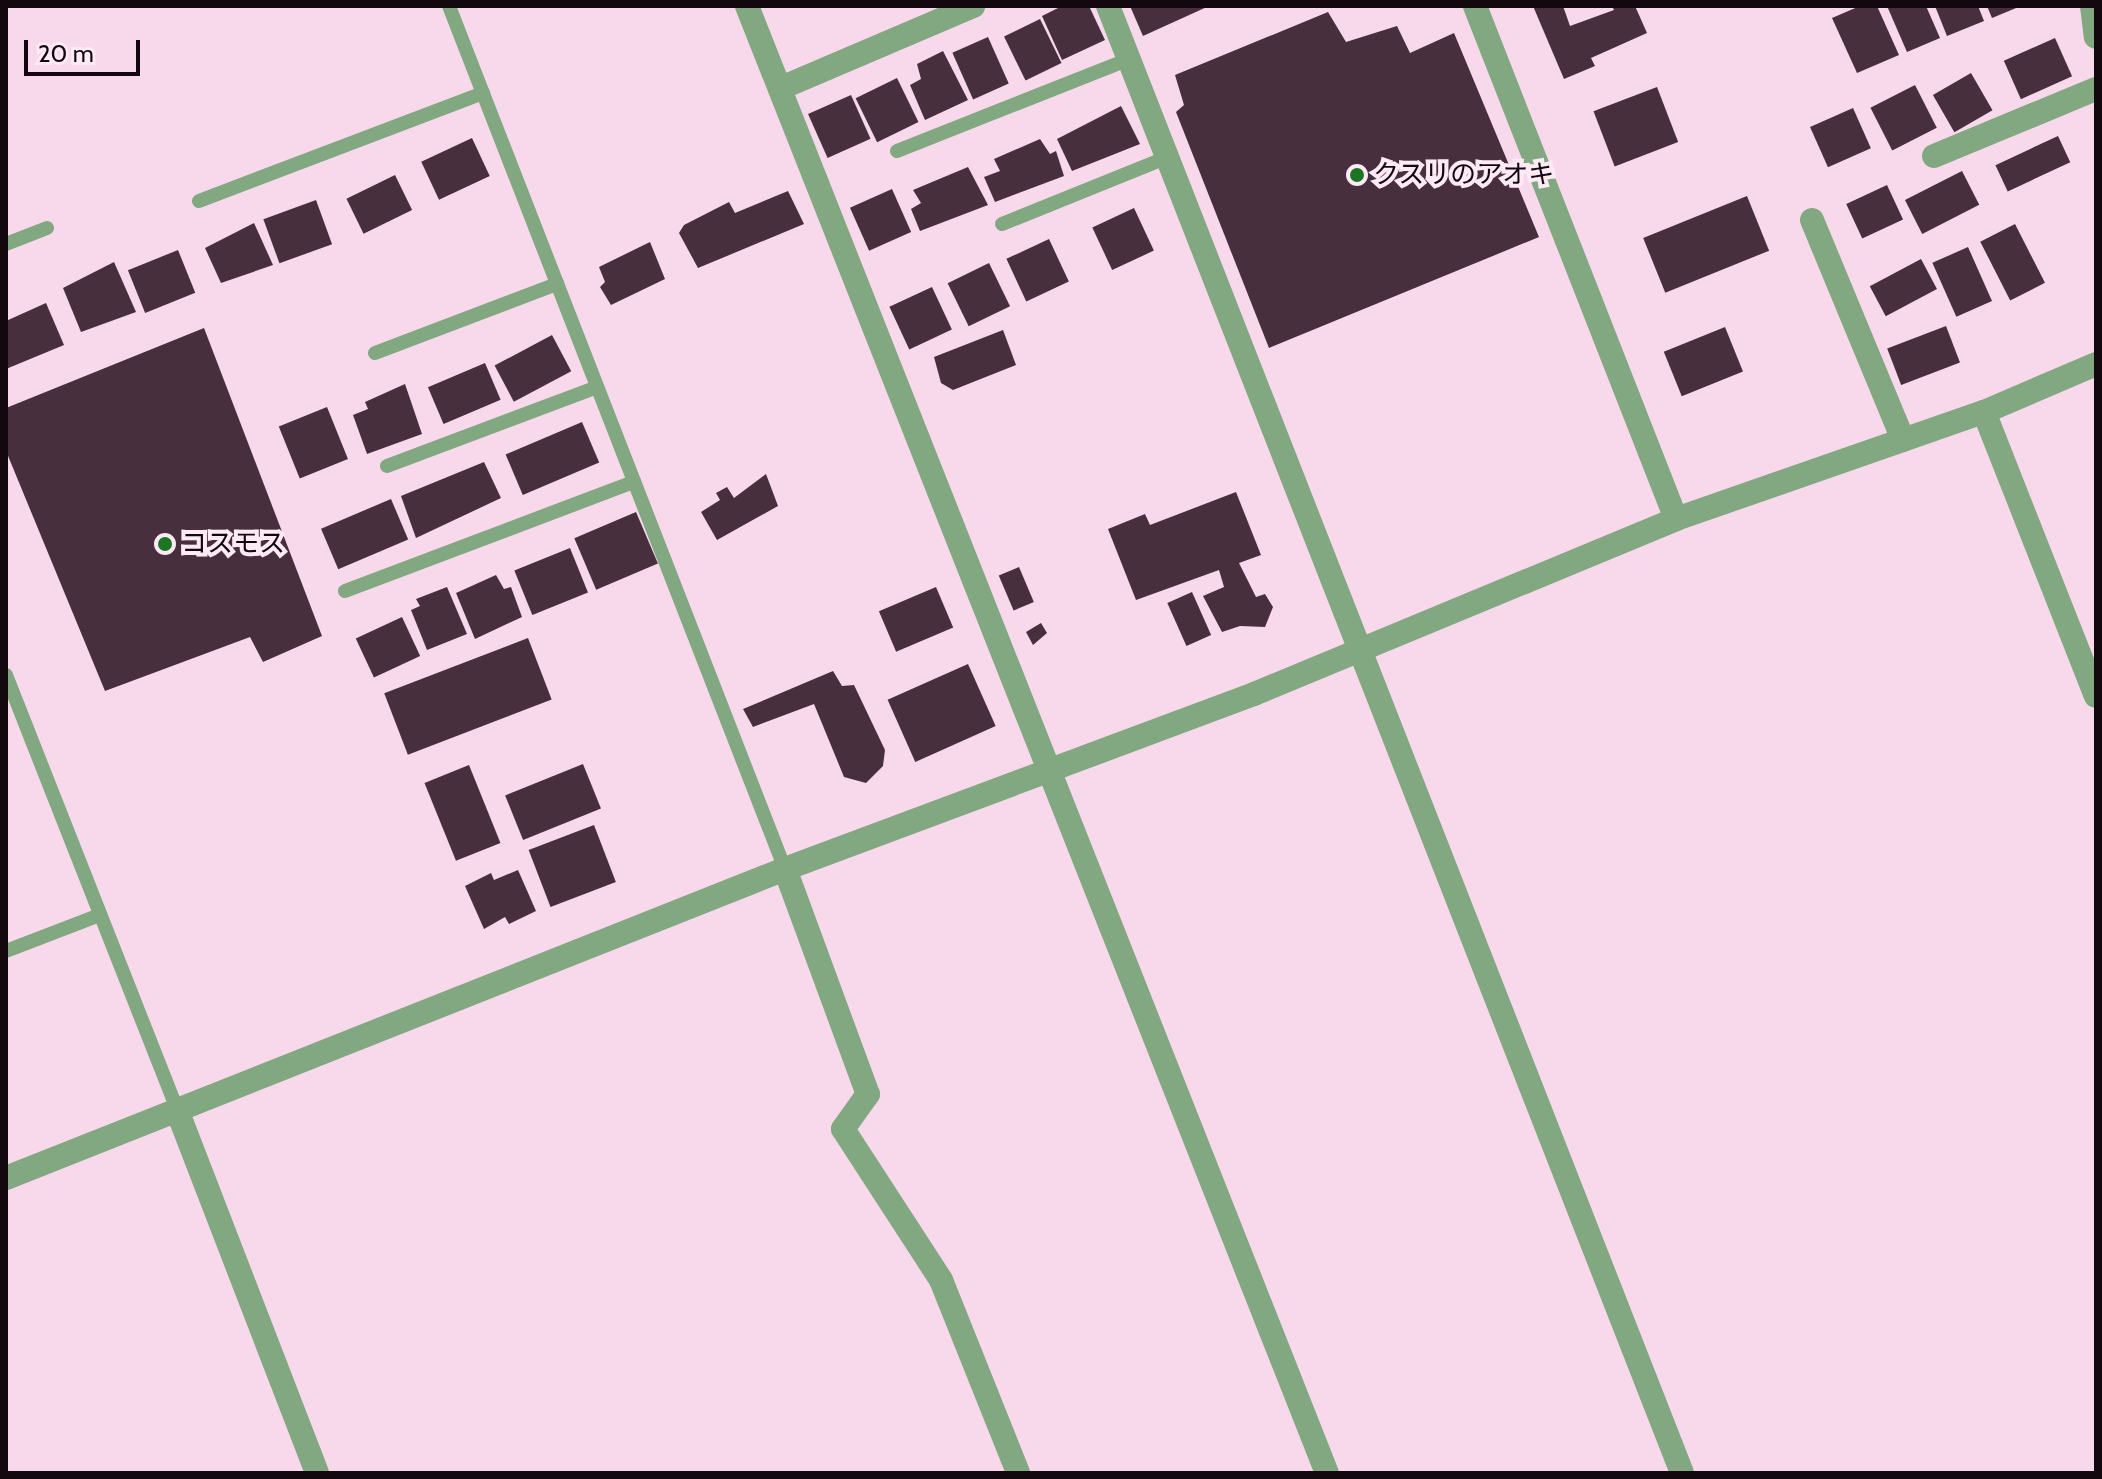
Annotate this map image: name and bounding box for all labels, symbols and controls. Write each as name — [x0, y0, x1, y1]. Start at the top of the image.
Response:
scale bar — [28, 24, 144, 74]
text: 20 m — [38, 39, 94, 68]
place label: クスリのアオキ — [1373, 159, 1555, 191]
marker: クスリのアオキ — [1348, 166, 1366, 184]
place label: コスモス — [181, 528, 285, 560]
marker: コスモス — [156, 535, 174, 553]

